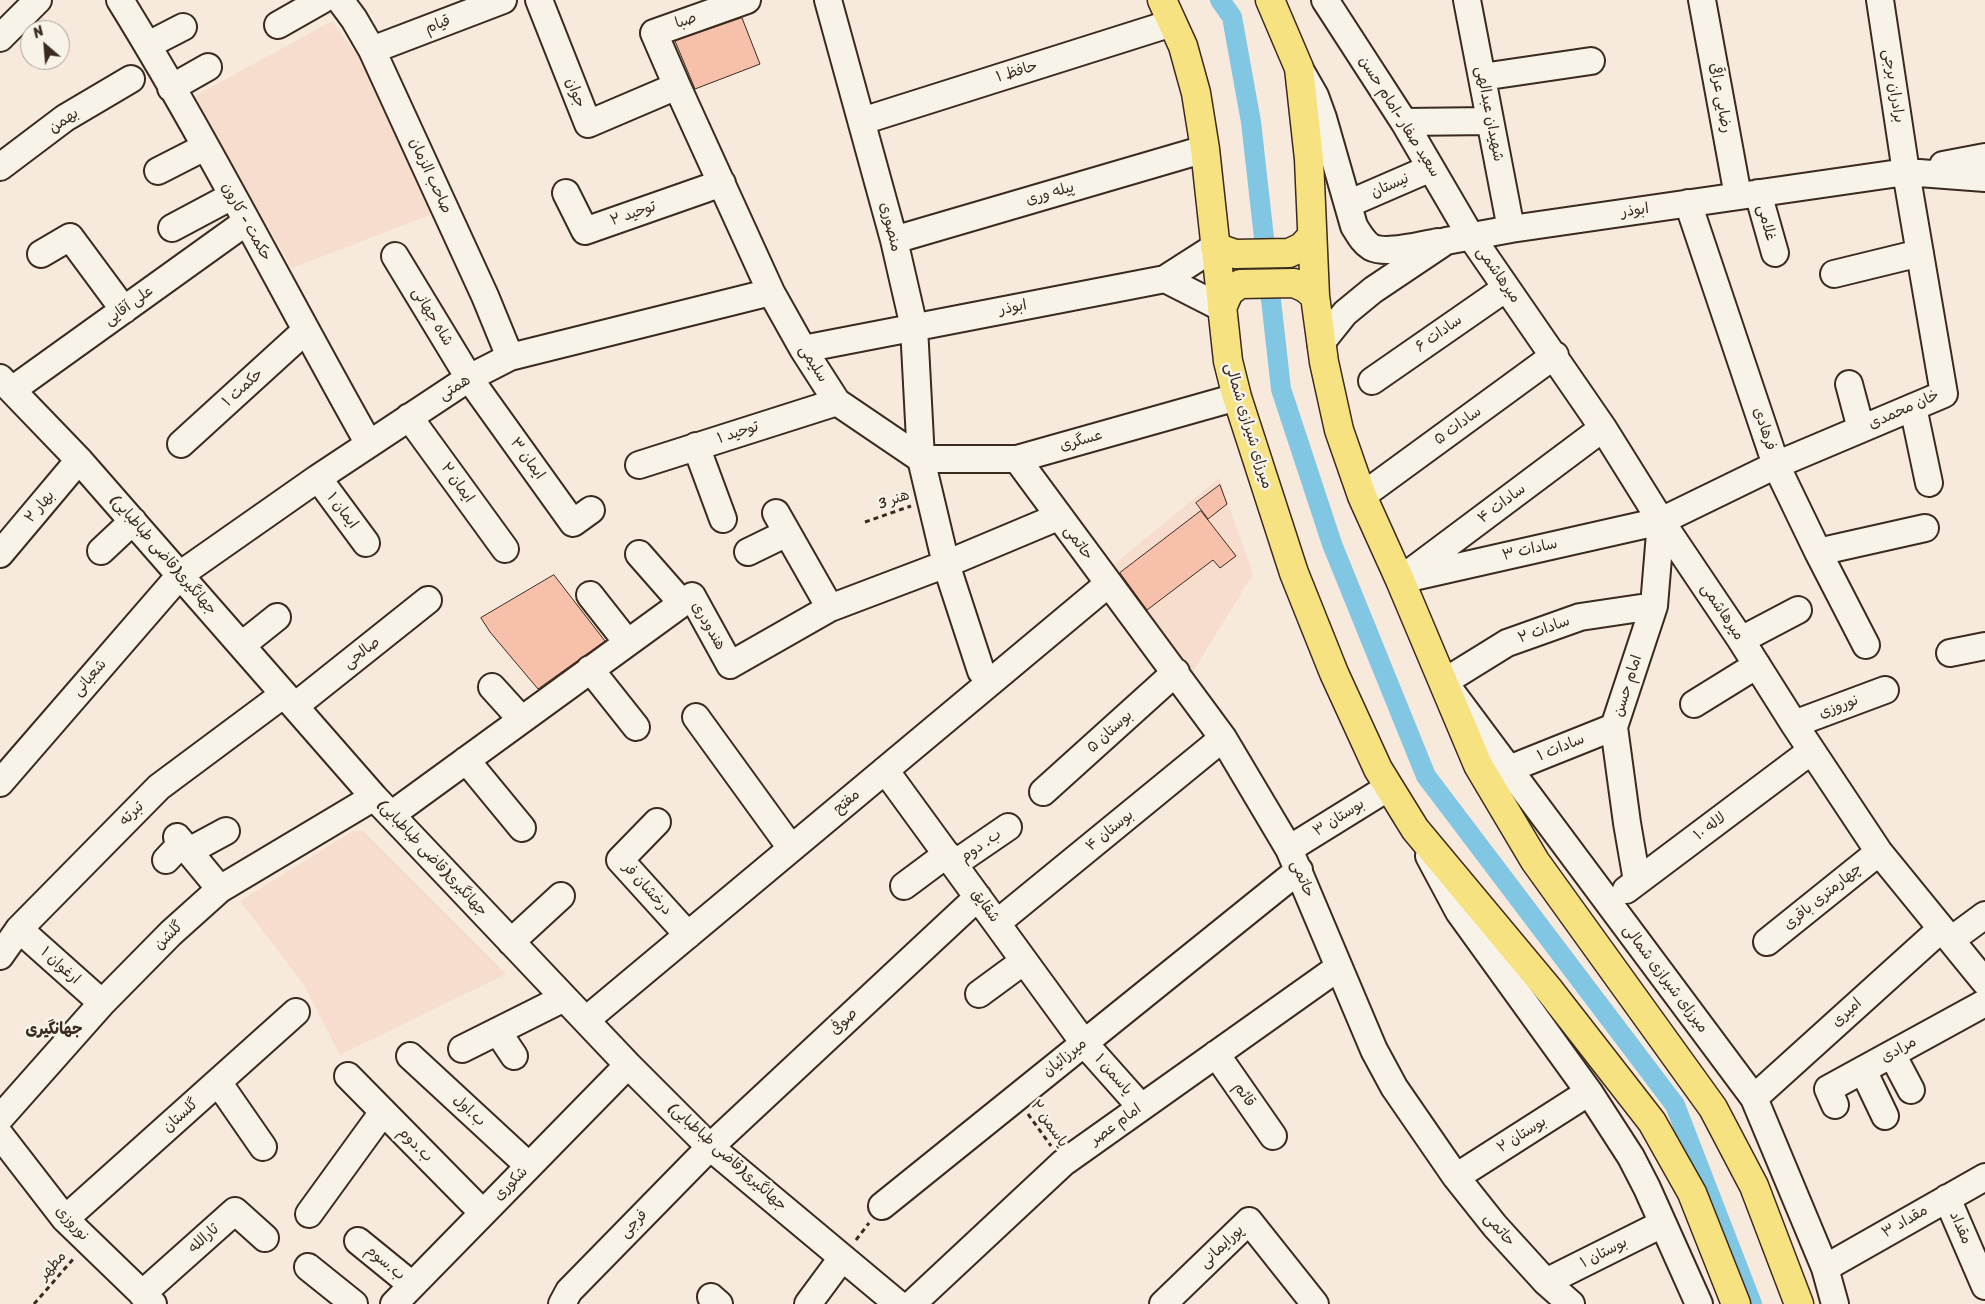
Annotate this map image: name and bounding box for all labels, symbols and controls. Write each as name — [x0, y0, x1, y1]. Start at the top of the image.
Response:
street label: صبا — [673, 9, 699, 33]
street label: قیام — [423, 12, 453, 38]
text: N — [28, 19, 48, 45]
north arrow — [20, 20, 70, 70]
street label: برادران برجی — [1878, 48, 1908, 124]
street label: سعید صفار -امام حسن — [1354, 53, 1444, 181]
street label: حافظ ۱ — [994, 57, 1040, 87]
street label: رضایی عراقی — [1705, 62, 1735, 134]
street label: شهیدان عبدالهی — [1471, 65, 1507, 163]
street label: جوان — [561, 76, 589, 110]
street label: بهمن — [46, 105, 82, 137]
street label: صاحب الزمان — [405, 135, 455, 217]
street label: نیستان — [1368, 170, 1412, 202]
street label: پیله وری — [1024, 179, 1076, 209]
street label: حکمت - کارون — [217, 180, 275, 264]
street label: توحید ۲ — [608, 198, 658, 230]
street label: منصوری — [875, 200, 905, 254]
street label: ابوذر — [1620, 200, 1650, 222]
street label: غلامی — [1753, 203, 1779, 243]
street label: میرهاشمی — [1472, 243, 1524, 307]
street label: علی آقایی — [101, 282, 157, 330]
street label: شاه جهانی — [408, 285, 456, 349]
street label: ابوذر — [998, 297, 1028, 319]
street label: سادات ۶ — [1412, 311, 1466, 357]
street label: سلیمی — [795, 342, 831, 386]
street label: میرزای شیرازی شمالی — [1220, 361, 1276, 491]
street label: حکمت ۱ — [219, 365, 267, 411]
street label: همتی — [436, 371, 474, 405]
street label: خان محمدی — [1866, 386, 1942, 434]
street label: سادات ۵ — [1431, 403, 1485, 449]
street label: فرهادی — [1749, 405, 1779, 453]
street label: توحید ۱ — [715, 418, 761, 448]
street label: عسگری — [1058, 426, 1104, 456]
street label: ایمان ۳ — [506, 435, 548, 483]
street label: ایمان ۲ — [436, 459, 478, 507]
street label: سادات ۴ — [1475, 480, 1529, 528]
street label: هنر 3 — [876, 486, 912, 514]
street label: بهار ۲ — [21, 487, 59, 527]
street label: ایمان ۱ — [323, 489, 361, 533]
street label: جهانگیری(قاضی طباطبایی) — [106, 491, 220, 619]
street label: حاتمی — [1059, 522, 1097, 564]
street label: سادات ۳ — [1501, 535, 1559, 565]
street label: میرهاشمی — [1696, 580, 1748, 644]
street label: هندودری — [687, 599, 729, 653]
street label: سادات ۲ — [1516, 612, 1572, 648]
street label: صالحی — [340, 633, 384, 673]
street label: امام حسن — [1610, 653, 1646, 719]
street label: شعبانی — [69, 656, 111, 700]
street label: نوروزی — [1816, 691, 1862, 723]
street label: بوستان ۵ — [1083, 707, 1137, 757]
street label: سادات ۱ — [1535, 730, 1587, 766]
street label: مفتح — [830, 786, 864, 818]
street label: بوستان ۳ — [1310, 795, 1368, 841]
street label: جهانگیری(قاضی طباطبایی) — [373, 796, 491, 920]
street label: تبرته — [116, 798, 148, 830]
street label: بوستان ۴ — [1083, 806, 1137, 856]
street label: لاله ۱۰ — [1690, 809, 1730, 845]
street label: ب. دوم — [957, 825, 1005, 867]
street label: حاتمی — [1286, 858, 1318, 900]
street label: درخشان فر — [619, 859, 675, 919]
street label: چهارمتری باقری — [1780, 860, 1866, 934]
street label: شقایق — [967, 886, 1003, 926]
street label: گلشن — [151, 918, 187, 954]
street label: میرزای شیرازی شمالی — [1618, 921, 1712, 1037]
street label: ارغوان ۱ — [37, 944, 83, 988]
street label: امیری — [1828, 995, 1866, 1031]
street label: صوفی — [826, 1005, 862, 1039]
district label: جهانگیری — [26, 1020, 82, 1040]
street label: مرادی — [1878, 1033, 1920, 1067]
street label: میرزائیان — [1039, 1035, 1091, 1081]
street label: یاسمن ۱ — [1090, 1051, 1136, 1099]
street label: قائم — [1229, 1079, 1259, 1111]
street label: ب.اول — [449, 1091, 489, 1131]
street label: گلستان — [159, 1095, 203, 1137]
street label: یاسمن ۲ — [1026, 1097, 1072, 1151]
street label: جهانگیری(قاضی طباطبایی) — [664, 1099, 790, 1215]
street label: امام عصر — [1087, 1100, 1145, 1150]
street label: بوستان ۲ — [1494, 1113, 1550, 1157]
street label: ب.دوم — [394, 1124, 436, 1166]
street label: شکوری — [490, 1163, 532, 1205]
street label: مقداد ۳ — [1879, 1202, 1931, 1242]
street label: نوروزی — [51, 1203, 93, 1245]
street label: فرجی — [616, 1206, 652, 1242]
street label: مقداد — [1945, 1209, 1975, 1247]
street label: حاتمی — [1480, 1210, 1518, 1250]
street label: ثارالله — [185, 1221, 223, 1257]
street label: پورایمانی — [1196, 1222, 1248, 1272]
street label: بوستان ۱ — [1578, 1234, 1630, 1272]
street label: ب.سوم — [361, 1241, 409, 1285]
street label: مطهر — [35, 1248, 71, 1284]

